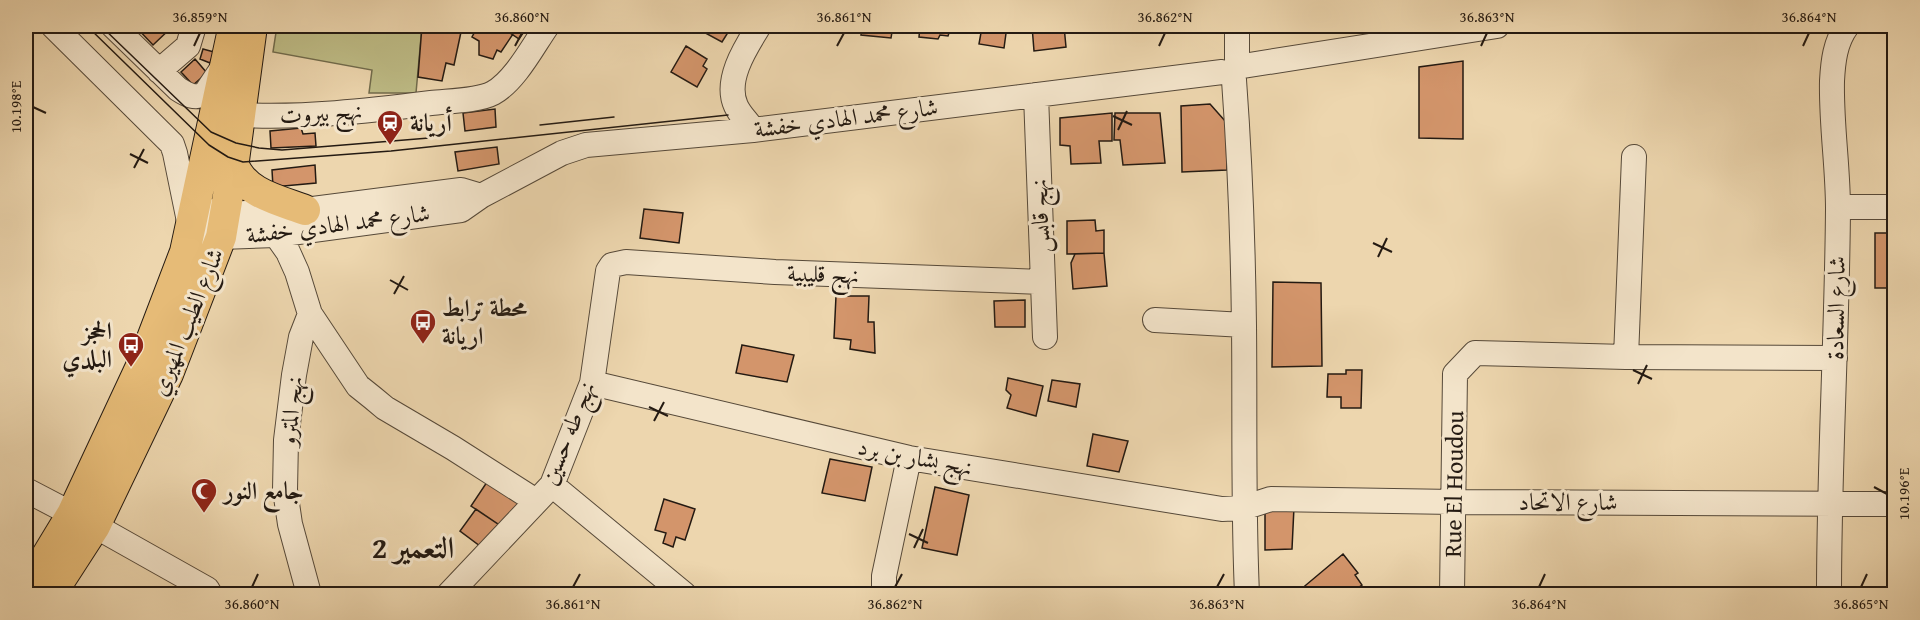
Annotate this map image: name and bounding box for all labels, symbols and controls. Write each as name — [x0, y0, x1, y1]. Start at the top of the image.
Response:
text: 36.859°N — [173, 6, 228, 27]
text: 36.860°N — [495, 6, 550, 27]
text: 36.861°N — [817, 6, 872, 27]
text: 36.862°N — [1138, 6, 1193, 27]
text: 36.863°N — [1460, 6, 1515, 27]
text: 36.864°N — [1782, 6, 1837, 27]
text: 10.198°E — [5, 80, 26, 133]
street label: شارع محمد الهادي خفشة — [752, 89, 940, 149]
street label: نهج بيروت — [279, 93, 364, 136]
place label: أريانة — [410, 105, 452, 140]
station icon: أريانة — [375, 108, 405, 146]
street label: نهج قابس — [1021, 178, 1062, 254]
street label: شارع محمد الهادي خفشة — [244, 195, 432, 255]
street label: شارع الطيب المهيري — [141, 243, 235, 402]
street label: نهج قليبية — [786, 255, 860, 296]
street label: شارع السعادة — [1817, 256, 1857, 360]
place label: محطة ترابط اريانة — [442, 290, 527, 353]
bus stop icon: محطة ترابط اريانة — [408, 307, 438, 345]
place label: الحجز البلدي — [62, 313, 112, 378]
bus stop icon: الحجز البلدي — [116, 330, 146, 368]
street label: نهج المترو — [269, 374, 316, 451]
street label: نهج طه حسين — [531, 376, 608, 491]
street label: Rue El Houdou — [1435, 410, 1472, 558]
street label: نهج بشار بن برد — [854, 428, 975, 489]
text: 10.196°E — [1893, 467, 1914, 520]
place label: جامع النور — [221, 473, 304, 513]
mosque icon: جامع النور — [189, 476, 219, 514]
street label: شارع الاتحاد — [1518, 484, 1618, 522]
district label: التعمير 2 — [372, 525, 454, 569]
text: 36.860°N — [225, 593, 280, 614]
text: 36.861°N — [546, 593, 601, 614]
text: 36.862°N — [868, 593, 923, 614]
text: 36.863°N — [1190, 593, 1245, 614]
text: 36.864°N — [1512, 593, 1567, 614]
text: 36.865°N — [1834, 593, 1889, 614]

